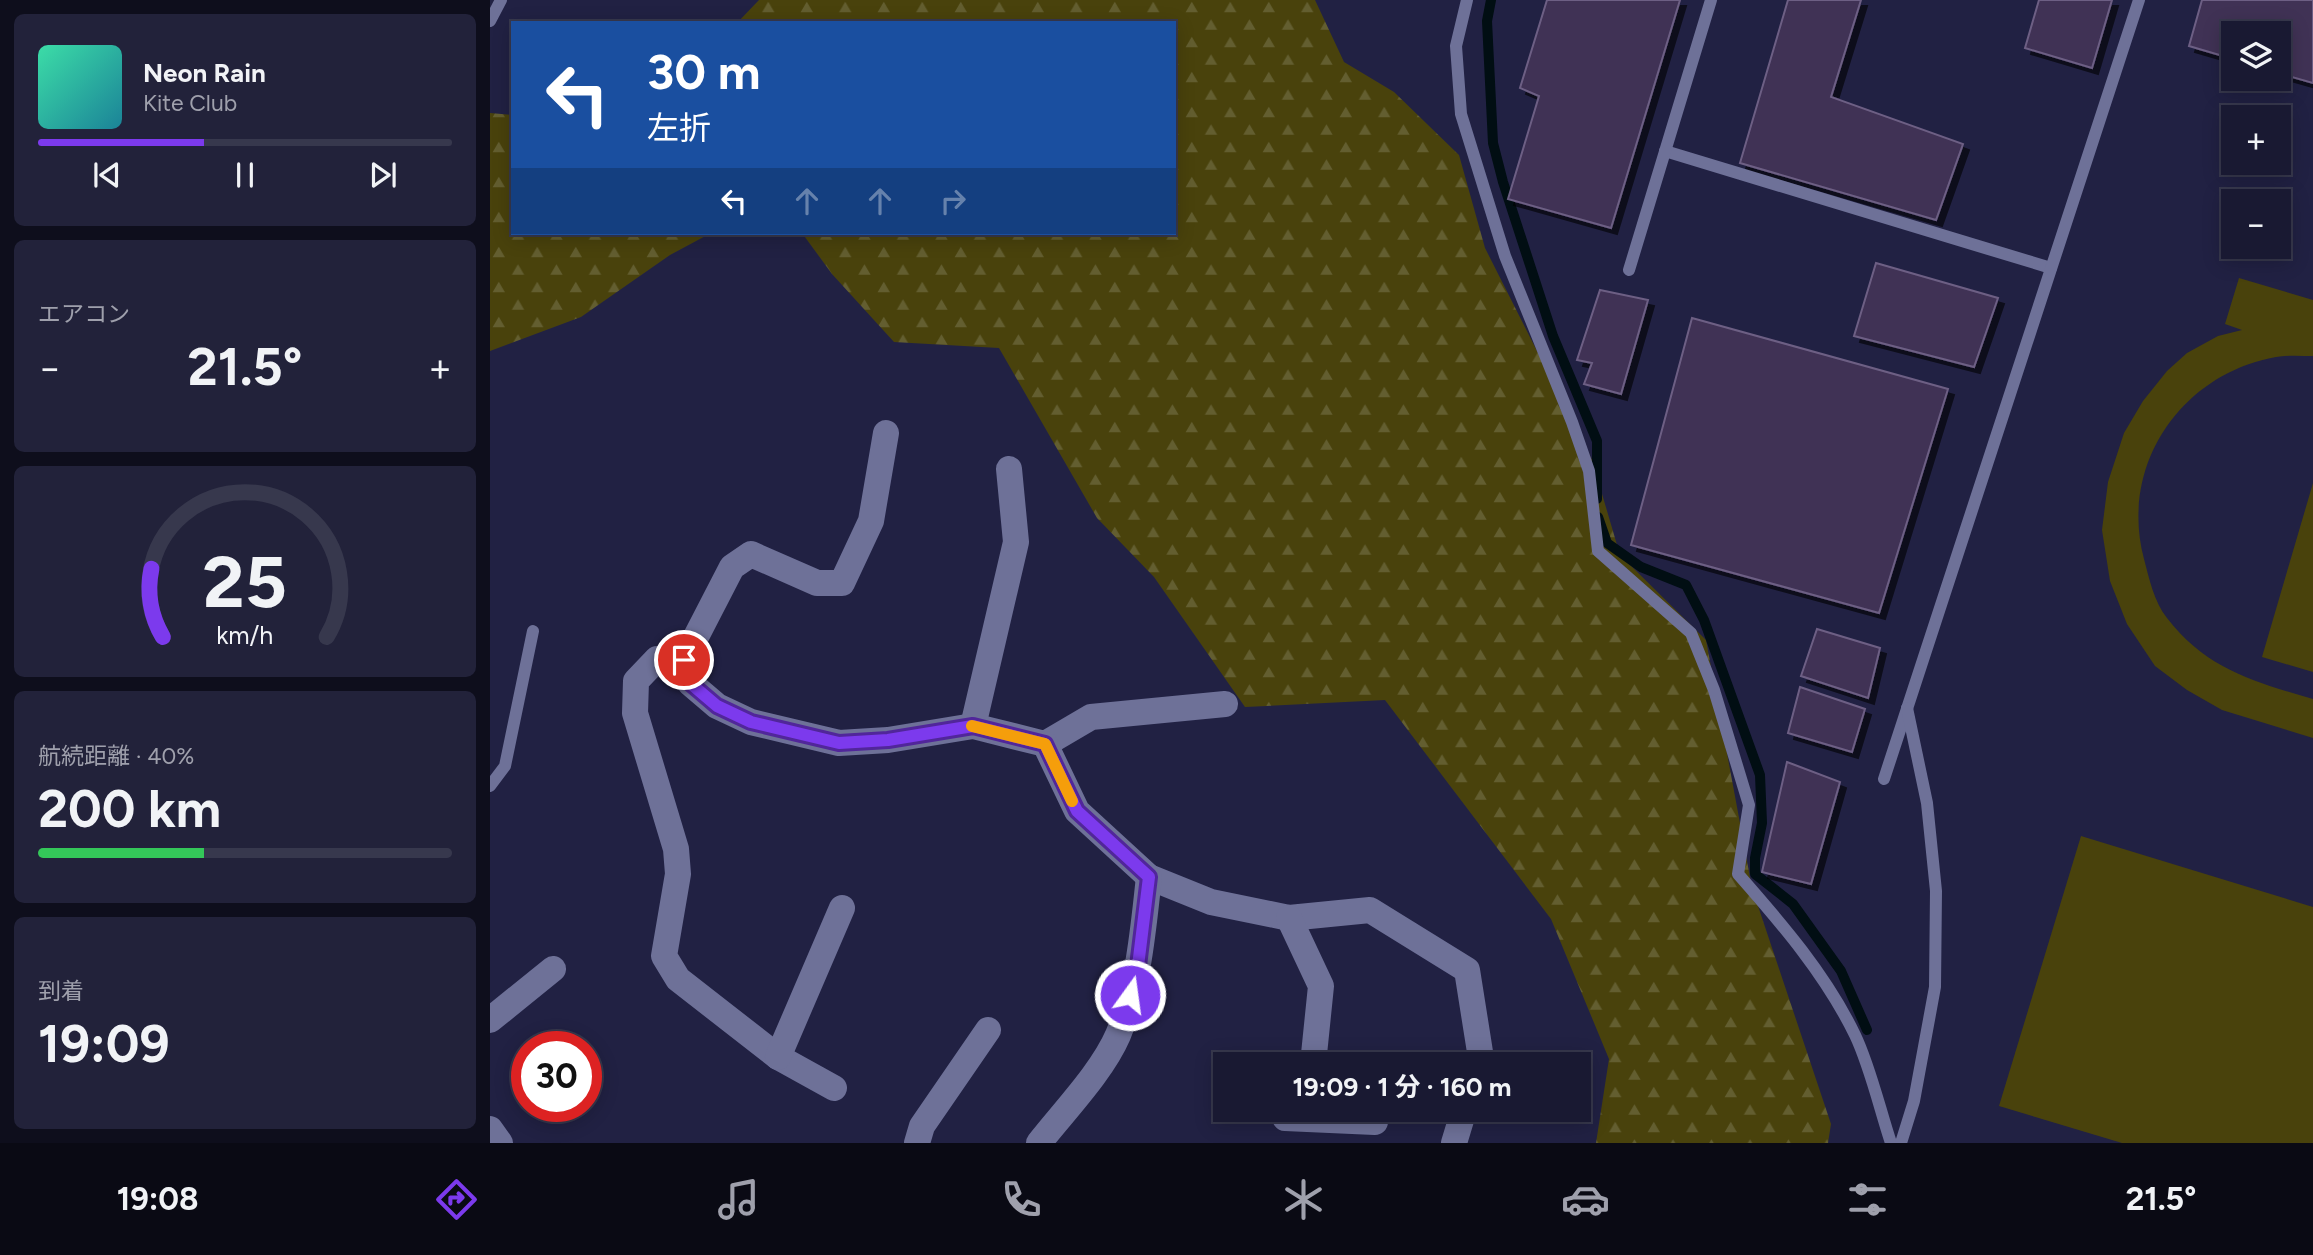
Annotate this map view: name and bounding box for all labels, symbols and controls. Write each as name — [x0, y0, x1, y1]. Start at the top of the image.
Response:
map controls — [2221, 21, 2291, 259]
button: layers — [2221, 21, 2291, 91]
text: 30 m — [647, 42, 760, 101]
icon: left — [532, 49, 623, 140]
text: Neon Rain — [143, 57, 266, 89]
text: Kite Club — [143, 89, 237, 117]
button: + — [2221, 105, 2291, 175]
text: 左折 — [647, 109, 711, 147]
icon: previous — [88, 156, 126, 194]
icon: pause — [226, 156, 264, 194]
icon: next — [364, 156, 402, 194]
icon: left — [715, 182, 753, 220]
icon: ahead — [788, 182, 826, 220]
icon: ahead — [861, 182, 899, 220]
icon: right — [934, 182, 972, 220]
button: − — [2221, 189, 2291, 259]
text: エアコン — [38, 300, 130, 328]
text: 21.5° — [188, 336, 302, 398]
text: − — [38, 345, 62, 391]
text: + — [428, 345, 452, 391]
text: 25 — [203, 539, 287, 626]
text: km/h — [216, 620, 274, 650]
pin — [654, 630, 714, 690]
icon: arrive — [665, 641, 703, 679]
text: 航続距離 · 40% — [38, 742, 194, 770]
text: 200 km — [38, 778, 221, 840]
position arrow — [1093, 958, 1167, 1032]
text: 到着 — [38, 977, 84, 1005]
text: 19:09 — [38, 1013, 170, 1075]
speed limit sign: 30 — [511, 1031, 602, 1122]
text: 19:09 · 1 分 · 160 m — [1293, 1071, 1512, 1103]
icon: directions — [432, 1175, 481, 1224]
icon: music — [714, 1175, 763, 1224]
icon: phone — [997, 1175, 1046, 1224]
icon: climate — [1279, 1175, 1328, 1224]
icon: car — [1561, 1175, 1610, 1224]
icon: filters — [1843, 1175, 1892, 1224]
text: 19:08 — [117, 1180, 199, 1218]
text: 21.5° — [2126, 1180, 2196, 1218]

